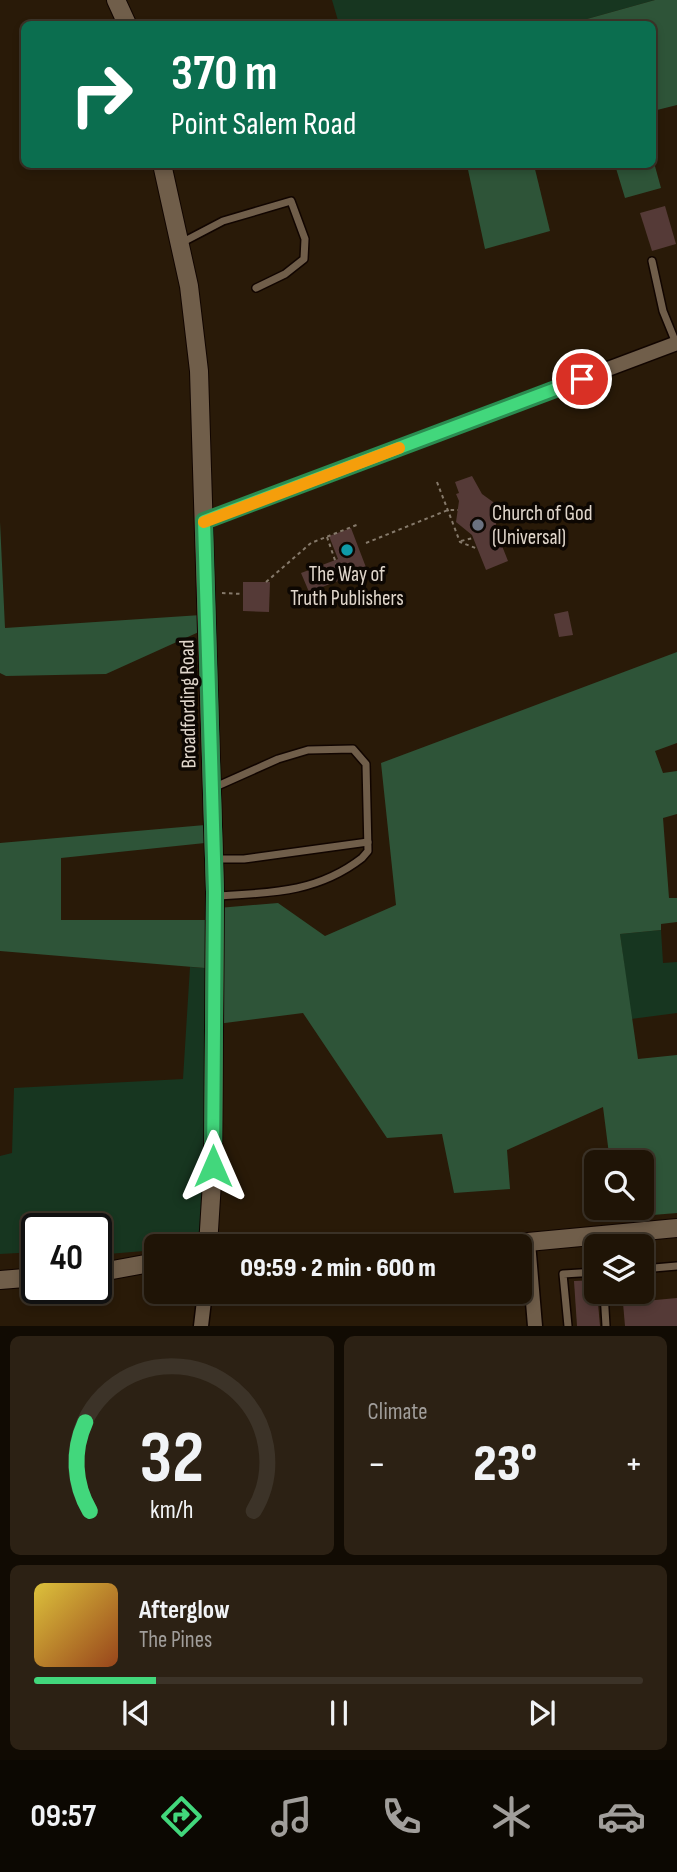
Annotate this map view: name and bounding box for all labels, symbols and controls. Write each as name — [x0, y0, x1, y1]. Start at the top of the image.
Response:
text: 370 m — [171, 45, 278, 104]
icon: right — [56, 49, 147, 140]
text: Point Salem Road — [171, 105, 356, 144]
pin — [552, 349, 612, 409]
icon: arrive — [563, 360, 601, 398]
place label: Church of God (Universal) — [492, 501, 592, 550]
marker: Church of God (Universal) — [470, 517, 486, 533]
marker: The Way of Truth Publishers — [339, 542, 355, 558]
place label: The Way of Truth Publishers — [290, 562, 404, 611]
street label: Broadfording Road — [174, 639, 202, 769]
position arrow — [176, 1129, 250, 1203]
map controls — [584, 1150, 654, 1304]
button: search — [584, 1150, 654, 1220]
speed limit sign: 40 — [21, 1213, 112, 1304]
button: layers — [584, 1234, 654, 1304]
text: 09:59 · 2 min · 600 m — [240, 1253, 436, 1284]
text: Climate — [368, 1398, 427, 1426]
text: 32 — [139, 1416, 204, 1504]
text: 23° — [473, 1433, 537, 1496]
text: − — [368, 1442, 386, 1487]
text: + — [624, 1442, 643, 1487]
text: km/h — [150, 1495, 193, 1526]
text: Afterglow — [139, 1595, 230, 1626]
text: The Pines — [139, 1626, 212, 1654]
icon: previous — [117, 1694, 155, 1732]
icon: pause — [320, 1694, 358, 1732]
icon: next — [523, 1694, 561, 1732]
icon: directions — [157, 1792, 206, 1841]
icon: music — [267, 1792, 316, 1841]
icon: phone — [377, 1792, 426, 1841]
icon: climate — [487, 1792, 536, 1841]
icon: car — [597, 1792, 646, 1841]
text: 09:57 — [31, 1797, 96, 1836]

